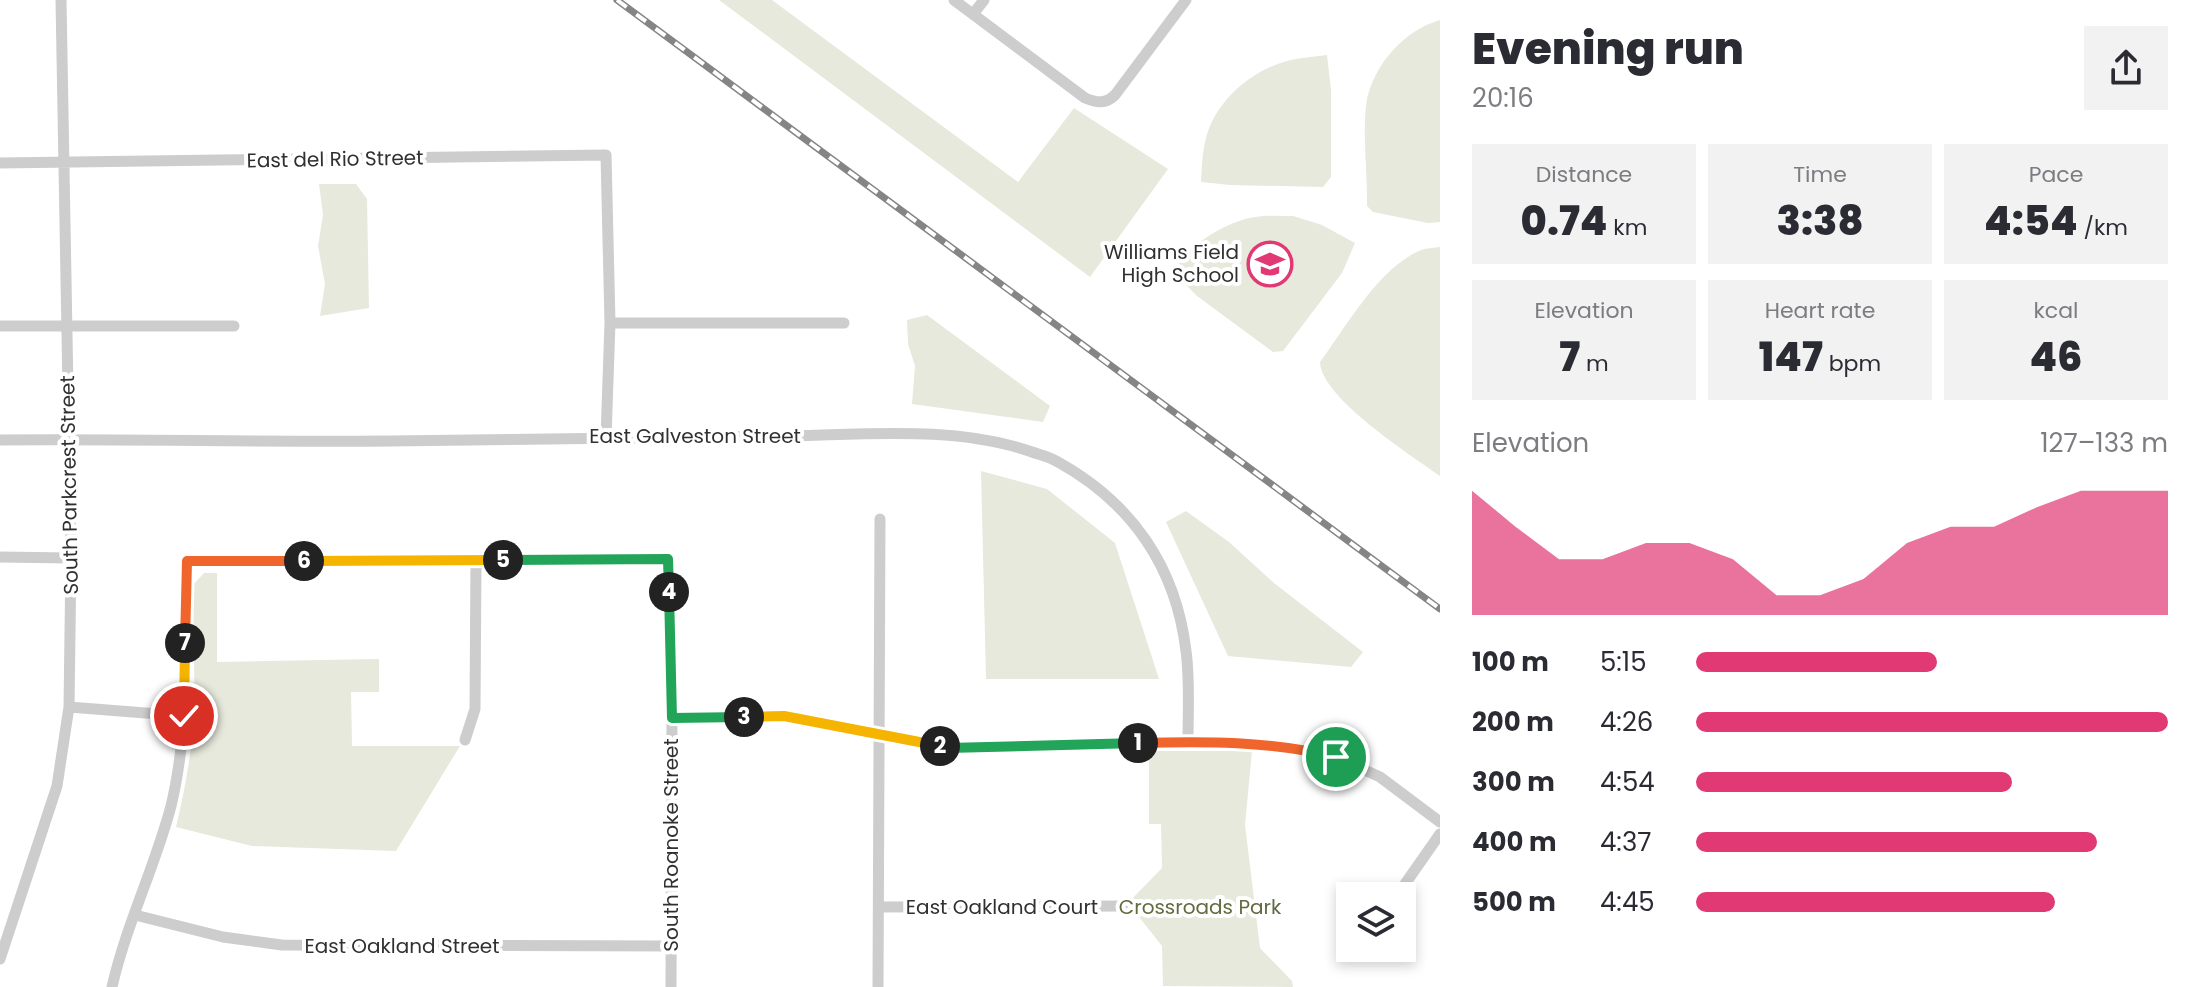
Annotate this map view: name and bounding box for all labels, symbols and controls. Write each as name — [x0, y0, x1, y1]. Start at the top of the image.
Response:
text: Evening run — [1472, 18, 1744, 79]
button: share — [2084, 26, 2168, 110]
text: 20:16 — [1472, 80, 1534, 116]
street label: East del Rio Street — [246, 143, 424, 175]
text: Distance — [1536, 159, 1632, 190]
text: Time — [1793, 159, 1847, 190]
text: Pace — [2029, 159, 2083, 190]
text: 0.74 — [1521, 193, 1608, 249]
text: 3:38 — [1777, 193, 1864, 249]
text: 4:54 — [1984, 193, 2078, 249]
text: km — [1608, 212, 1647, 243]
text: /km — [2078, 212, 2128, 243]
place label: Williams Field High School — [1104, 238, 1239, 289]
school or university icon: Williams Field High School — [1246, 240, 1294, 288]
text: Elevation — [1534, 295, 1634, 326]
text: Heart rate — [1765, 295, 1875, 326]
text: kcal — [2034, 295, 2078, 326]
text: 7 — [1559, 329, 1580, 385]
text: 147 — [1759, 329, 1823, 385]
text: 46 — [2029, 329, 2083, 385]
text: m — [1580, 348, 1609, 379]
text: bpm — [1823, 348, 1881, 379]
street label: South Parkcrest Street — [53, 375, 85, 595]
street label: East Galveston Street — [589, 422, 801, 450]
text: Elevation — [1472, 425, 1589, 461]
text: 127–133 m — [2040, 425, 2168, 461]
pin: 5 — [483, 540, 523, 580]
pin: 6 — [284, 541, 324, 581]
text: 5 — [496, 544, 510, 575]
text: 6 — [297, 545, 311, 576]
pin: 4 — [649, 572, 689, 612]
text: 4 — [662, 576, 676, 607]
pin: 7 — [165, 623, 205, 663]
text: 7 — [179, 627, 191, 658]
text: 100 m — [1472, 644, 1549, 680]
text: 5:15 — [1600, 644, 1647, 680]
pin — [150, 682, 218, 750]
icon: check — [162, 694, 206, 738]
pin: 3 — [724, 697, 764, 737]
text: 3 — [737, 701, 751, 732]
text: 200 m — [1472, 704, 1554, 740]
text: 4:26 — [1600, 704, 1653, 740]
pin: 1 — [1118, 723, 1158, 763]
pin — [1302, 723, 1370, 791]
pin: 2 — [920, 726, 960, 766]
text: 1 — [1134, 727, 1142, 758]
text: 2 — [934, 730, 946, 761]
icon: arrive — [1314, 735, 1358, 779]
street label: South Roanoke Street — [657, 738, 685, 952]
text: 300 m — [1472, 764, 1555, 800]
text: 4:54 — [1600, 764, 1655, 800]
text: 400 m — [1472, 824, 1557, 860]
text: 4:37 — [1600, 824, 1651, 860]
map controls — [1336, 882, 1416, 962]
button: layers — [1336, 882, 1416, 962]
text: 500 m — [1472, 884, 1556, 920]
text: 4:45 — [1600, 884, 1655, 920]
street label: East Oakland Court — [906, 893, 1098, 921]
park label: Crossroads Park — [1119, 893, 1282, 921]
street label: East Oakland Street — [304, 932, 500, 960]

